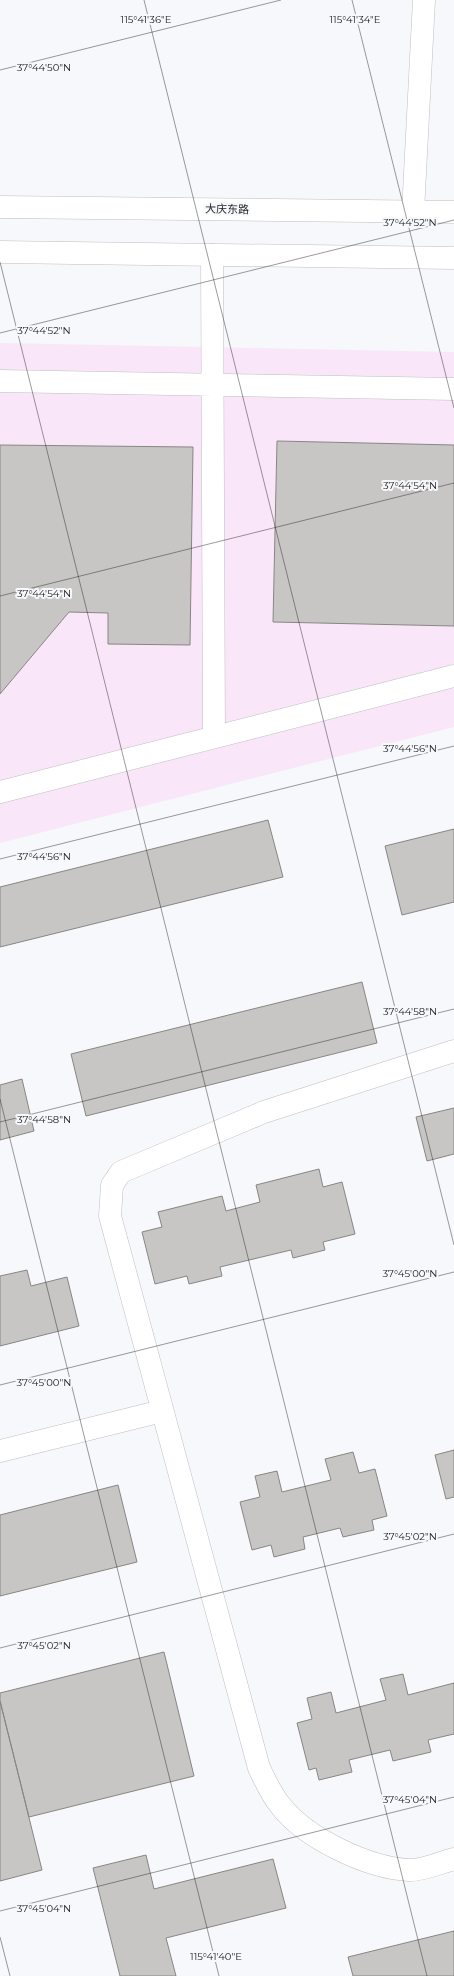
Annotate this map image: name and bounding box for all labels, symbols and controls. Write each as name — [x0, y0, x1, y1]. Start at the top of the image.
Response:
text: 115°41'36"E — [121, 13, 172, 26]
text: 115°41'34"E — [329, 13, 381, 26]
text: 37°44'50"N — [17, 61, 71, 74]
street label: 大庆东路 — [205, 202, 249, 216]
text: 37°44'52"N — [383, 216, 437, 229]
text: 37°44'52"N — [17, 324, 71, 337]
text: 37°44'54"N — [383, 479, 437, 492]
text: 37°44'54"N — [17, 587, 71, 600]
text: 37°44'56"N — [383, 742, 437, 755]
text: 37°44'56"N — [17, 850, 71, 863]
text: 37°44'58"N — [383, 1005, 437, 1018]
text: 37°44'58"N — [17, 1113, 71, 1126]
text: 37°45'00"N — [383, 1267, 437, 1280]
text: 37°45'00"N — [17, 1376, 71, 1389]
text: 37°45'02"N — [383, 1530, 437, 1543]
text: 37°45'02"N — [17, 1639, 71, 1652]
text: 37°45'04"N — [383, 1793, 437, 1806]
text: 37°45'04"N — [17, 1902, 71, 1915]
text: 115°41'40"E — [190, 1950, 242, 1963]

